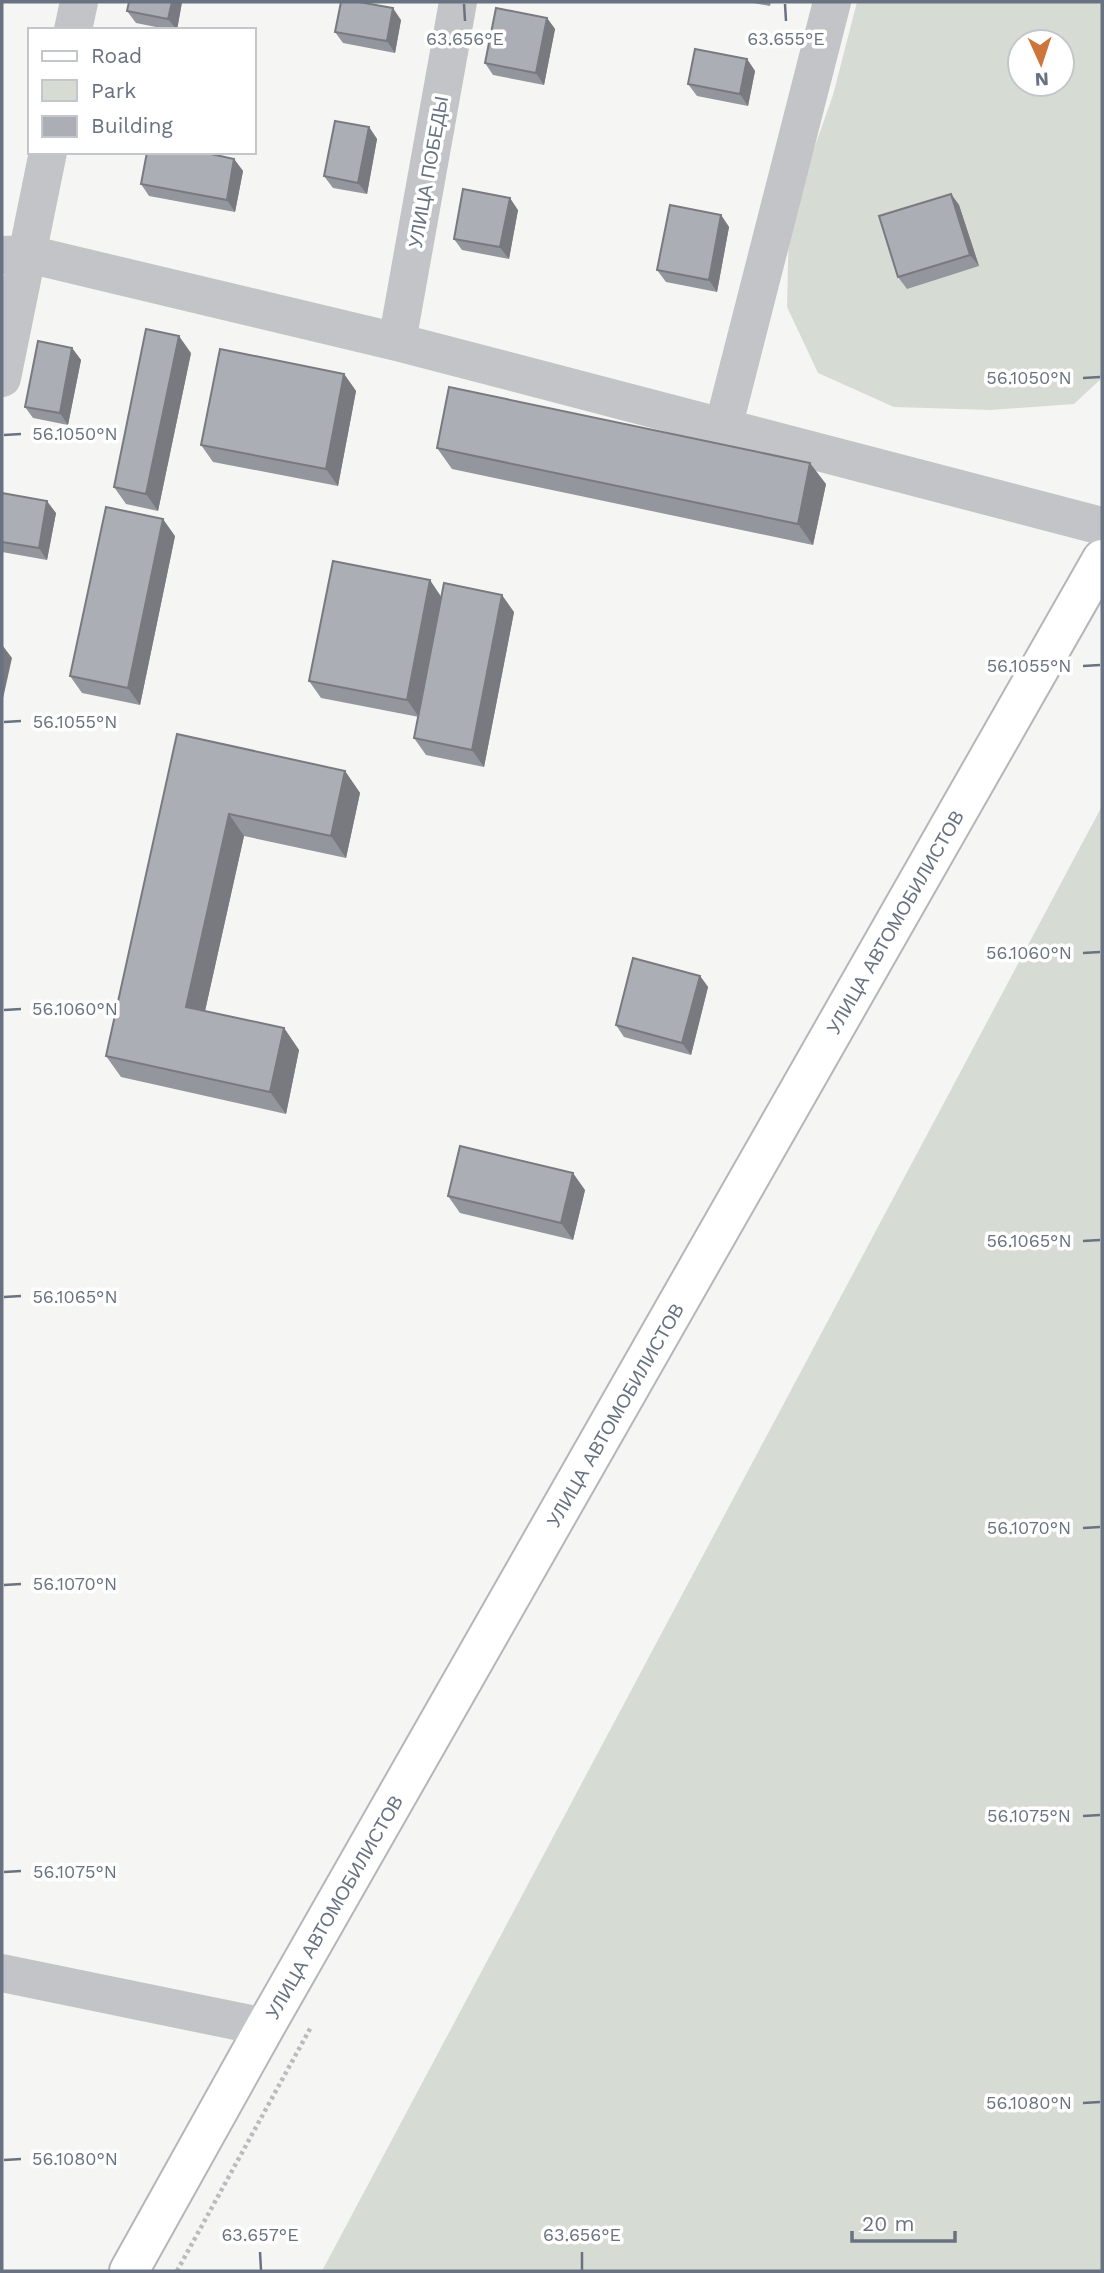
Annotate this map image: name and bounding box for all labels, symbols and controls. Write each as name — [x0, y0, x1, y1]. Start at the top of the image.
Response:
legend — [28, 28, 256, 154]
text: 63.656°E — [426, 28, 504, 49]
text: 63.655°E — [747, 28, 825, 49]
north arrow — [1006, 28, 1076, 98]
text: Road — [91, 43, 142, 68]
text: N — [1034, 68, 1050, 91]
text: Park — [91, 78, 136, 103]
street label: УЛИЦА ПОБЕДЫ — [404, 94, 453, 250]
text: Building — [91, 113, 173, 138]
text: 56.1050°N — [986, 367, 1072, 388]
text: 56.1050°N — [32, 423, 118, 444]
text: 56.1055°N — [987, 655, 1071, 676]
text: 56.1055°N — [33, 711, 117, 732]
street label: УЛИЦА АВТОМОБИЛИСТОВ — [822, 806, 969, 1038]
text: 56.1060°N — [986, 942, 1072, 963]
text: 56.1060°N — [32, 998, 118, 1019]
text: 56.1065°N — [986, 1230, 1072, 1251]
text: 56.1065°N — [32, 1286, 118, 1307]
street label: УЛИЦА АВТОМОБИЛИСТОВ — [542, 1299, 689, 1531]
text: 56.1070°N — [987, 1517, 1071, 1538]
text: 56.1070°N — [33, 1573, 117, 1594]
street label: УЛИЦА АВТОМОБИЛИСТОВ — [261, 1791, 408, 2023]
text: 56.1075°N — [987, 1805, 1071, 1826]
text: 56.1075°N — [33, 1861, 117, 1882]
text: 56.1080°N — [986, 2092, 1072, 2113]
text: 56.1080°N — [32, 2148, 118, 2169]
scale bar — [852, 2200, 955, 2244]
text: 20 m — [862, 2211, 914, 2236]
text: 63.657°E — [221, 2224, 299, 2245]
text: 63.656°E — [543, 2224, 621, 2245]

